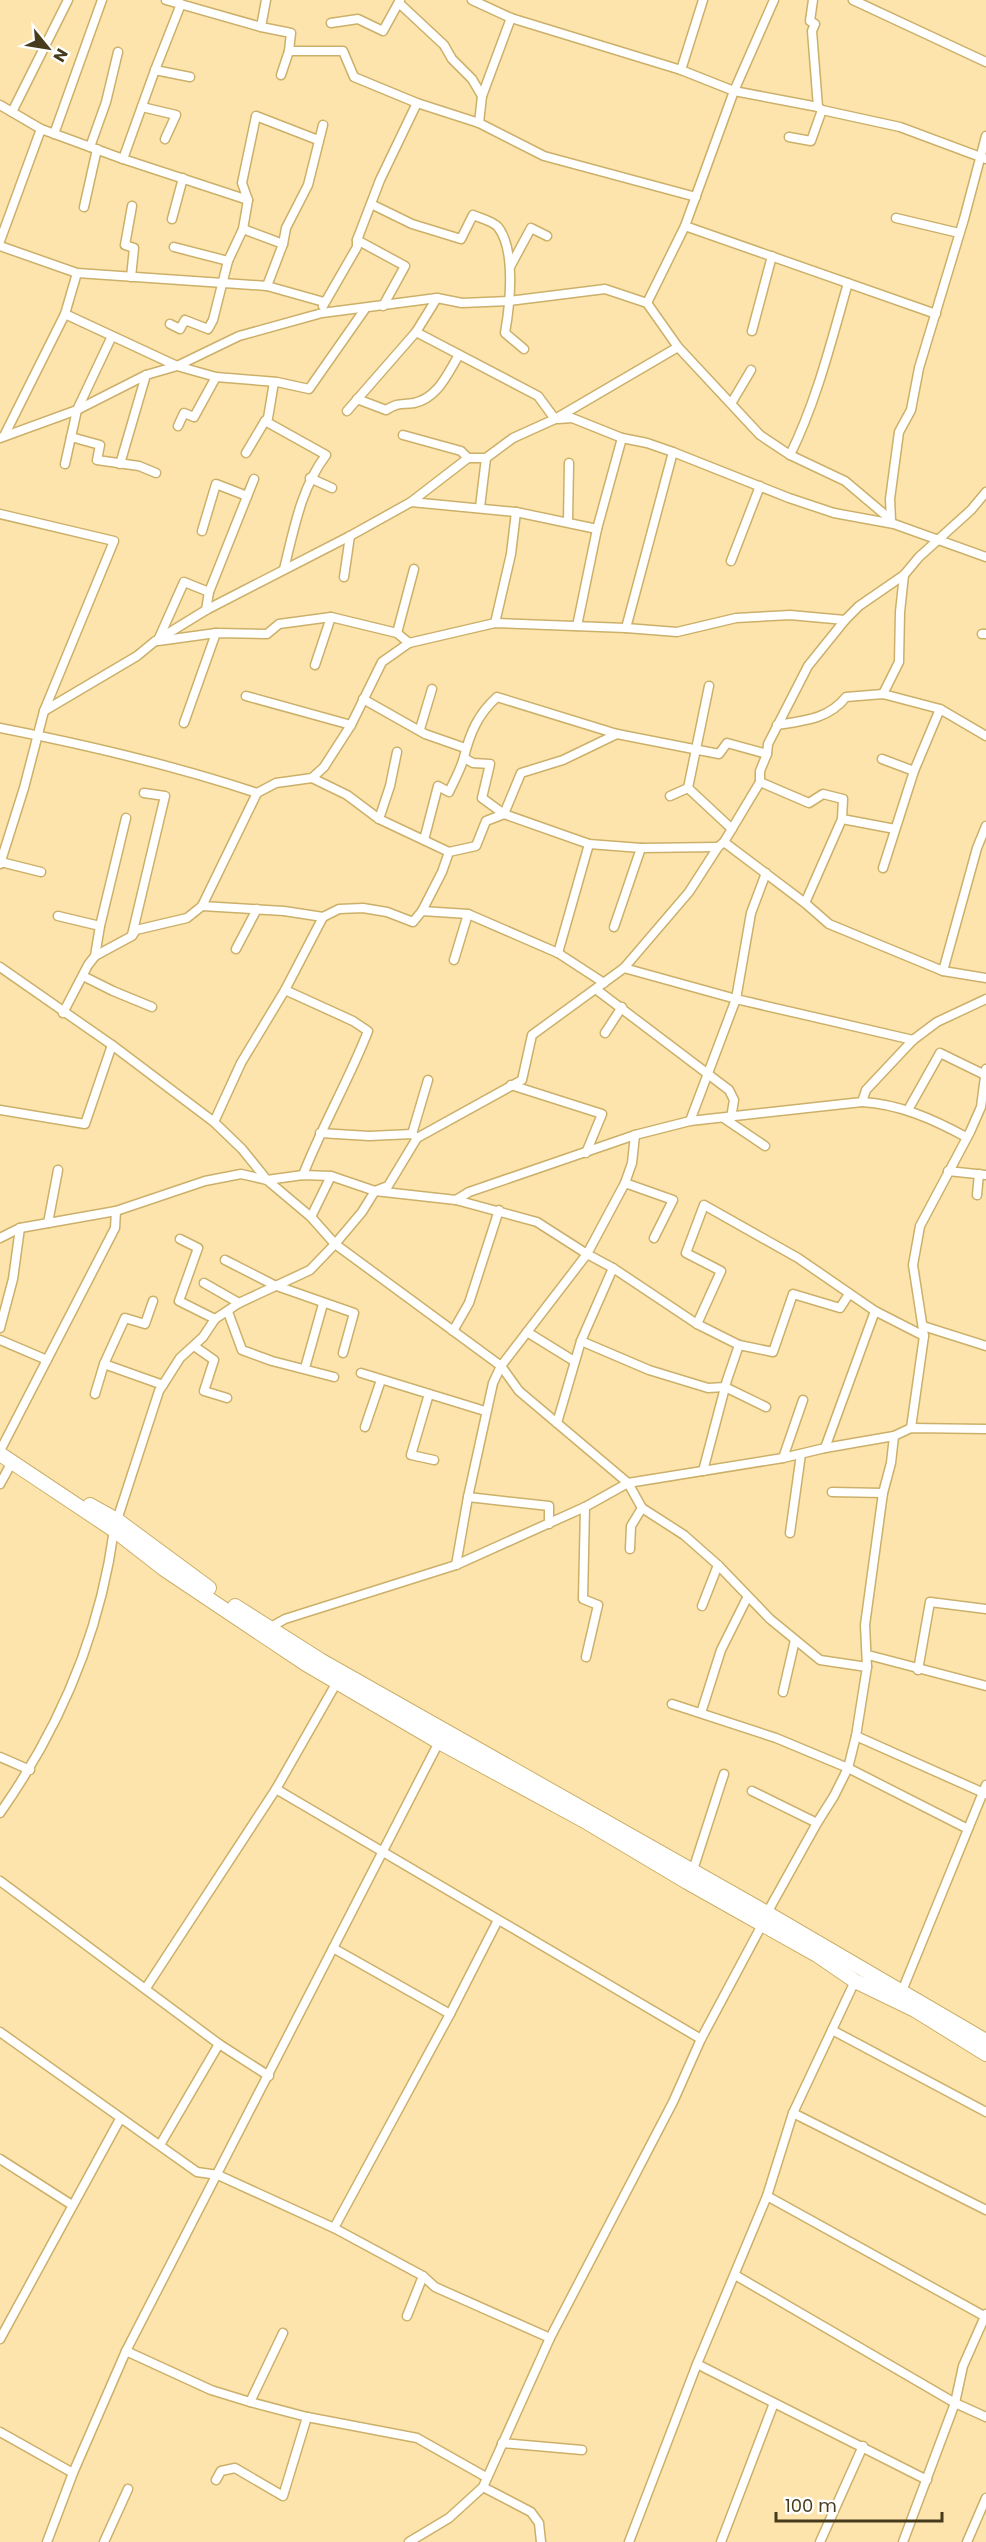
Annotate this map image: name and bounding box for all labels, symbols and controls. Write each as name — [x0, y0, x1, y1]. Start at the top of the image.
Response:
north arrow — [18, 18, 78, 78]
text: N — [48, 44, 74, 66]
scale bar — [776, 2485, 942, 2523]
text: 100 m — [785, 2493, 837, 2518]

